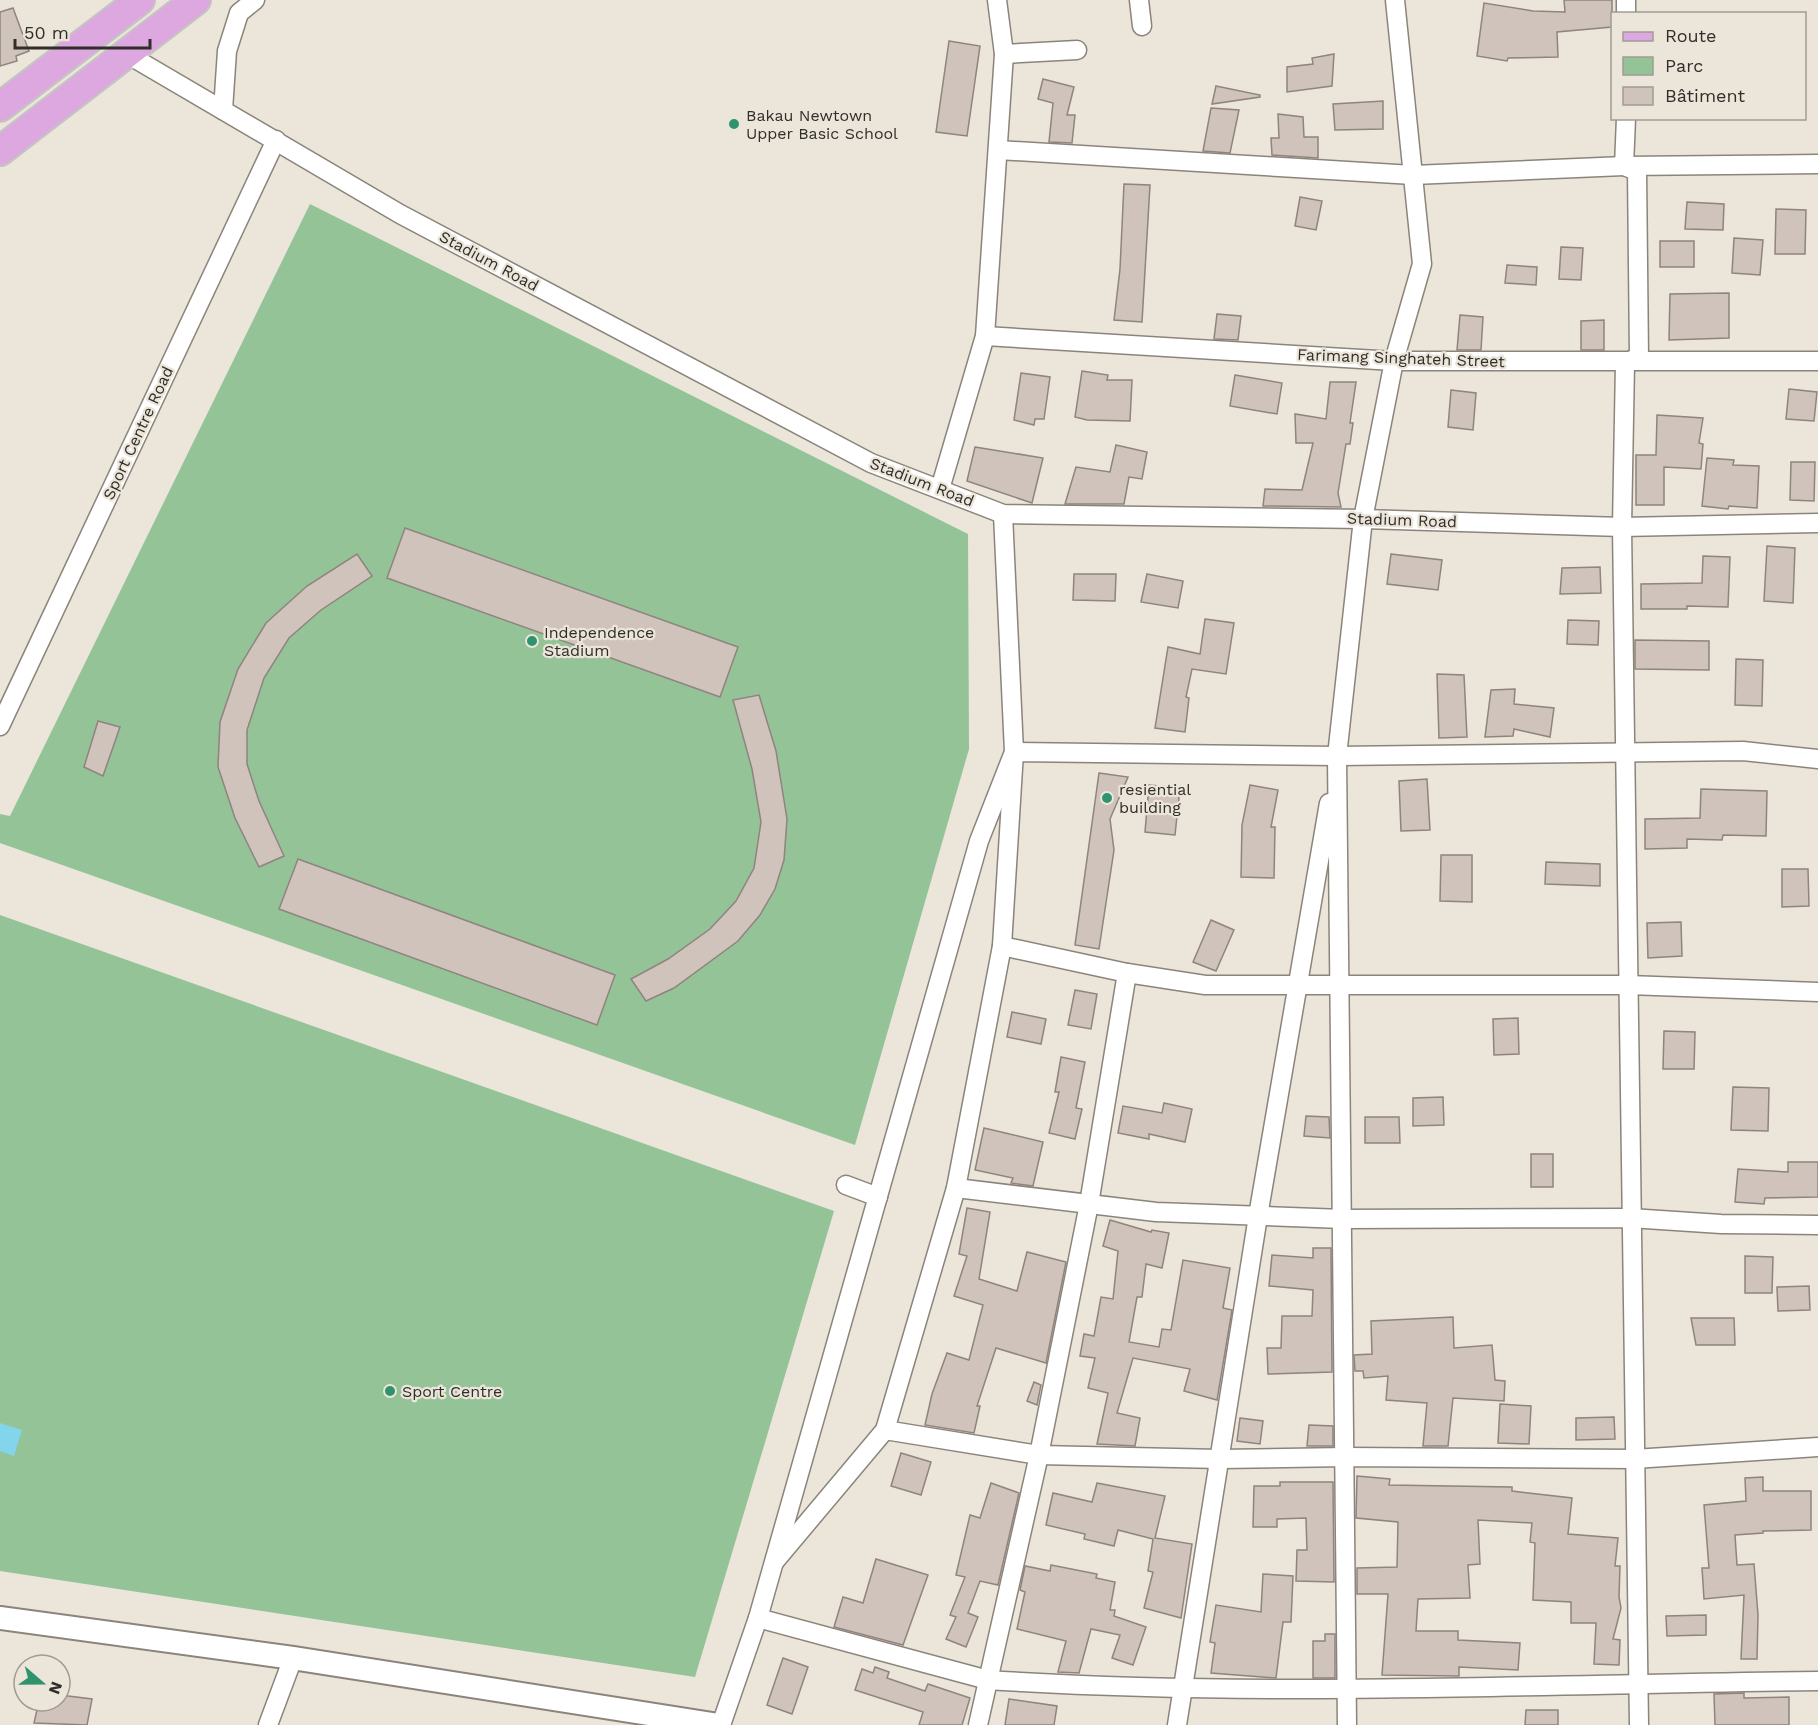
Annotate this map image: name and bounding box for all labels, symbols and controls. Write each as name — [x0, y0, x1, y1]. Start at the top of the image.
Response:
scale bar — [15, 12, 150, 50]
legend — [1611, 12, 1806, 120]
text: 50 m — [24, 22, 69, 43]
text: Route — [1665, 25, 1717, 46]
text: Parc — [1665, 55, 1703, 76]
text: Bâtiment — [1665, 85, 1745, 106]
place label: Bakau Newtown Upper Basic School — [746, 106, 898, 143]
marker: Bakau Newtown Upper Basic School — [727, 117, 741, 131]
street label: Stadium Road — [436, 227, 542, 295]
street label: Farimang Singhateh Street — [1297, 345, 1506, 371]
street label: Sport Centre Road — [99, 363, 177, 503]
street label: Stadium Road — [867, 453, 977, 511]
street label: Stadium Road — [1347, 509, 1457, 531]
place label: Independence Stadium — [544, 623, 654, 660]
marker: Independence Stadium — [525, 634, 539, 648]
place label: resiential building — [1119, 780, 1191, 817]
marker: resiential building — [1100, 791, 1114, 805]
place label: Sport Centre — [402, 1382, 502, 1401]
marker: Sport Centre — [383, 1384, 397, 1398]
north arrow — [12, 1653, 72, 1713]
text: N — [45, 1679, 67, 1697]

